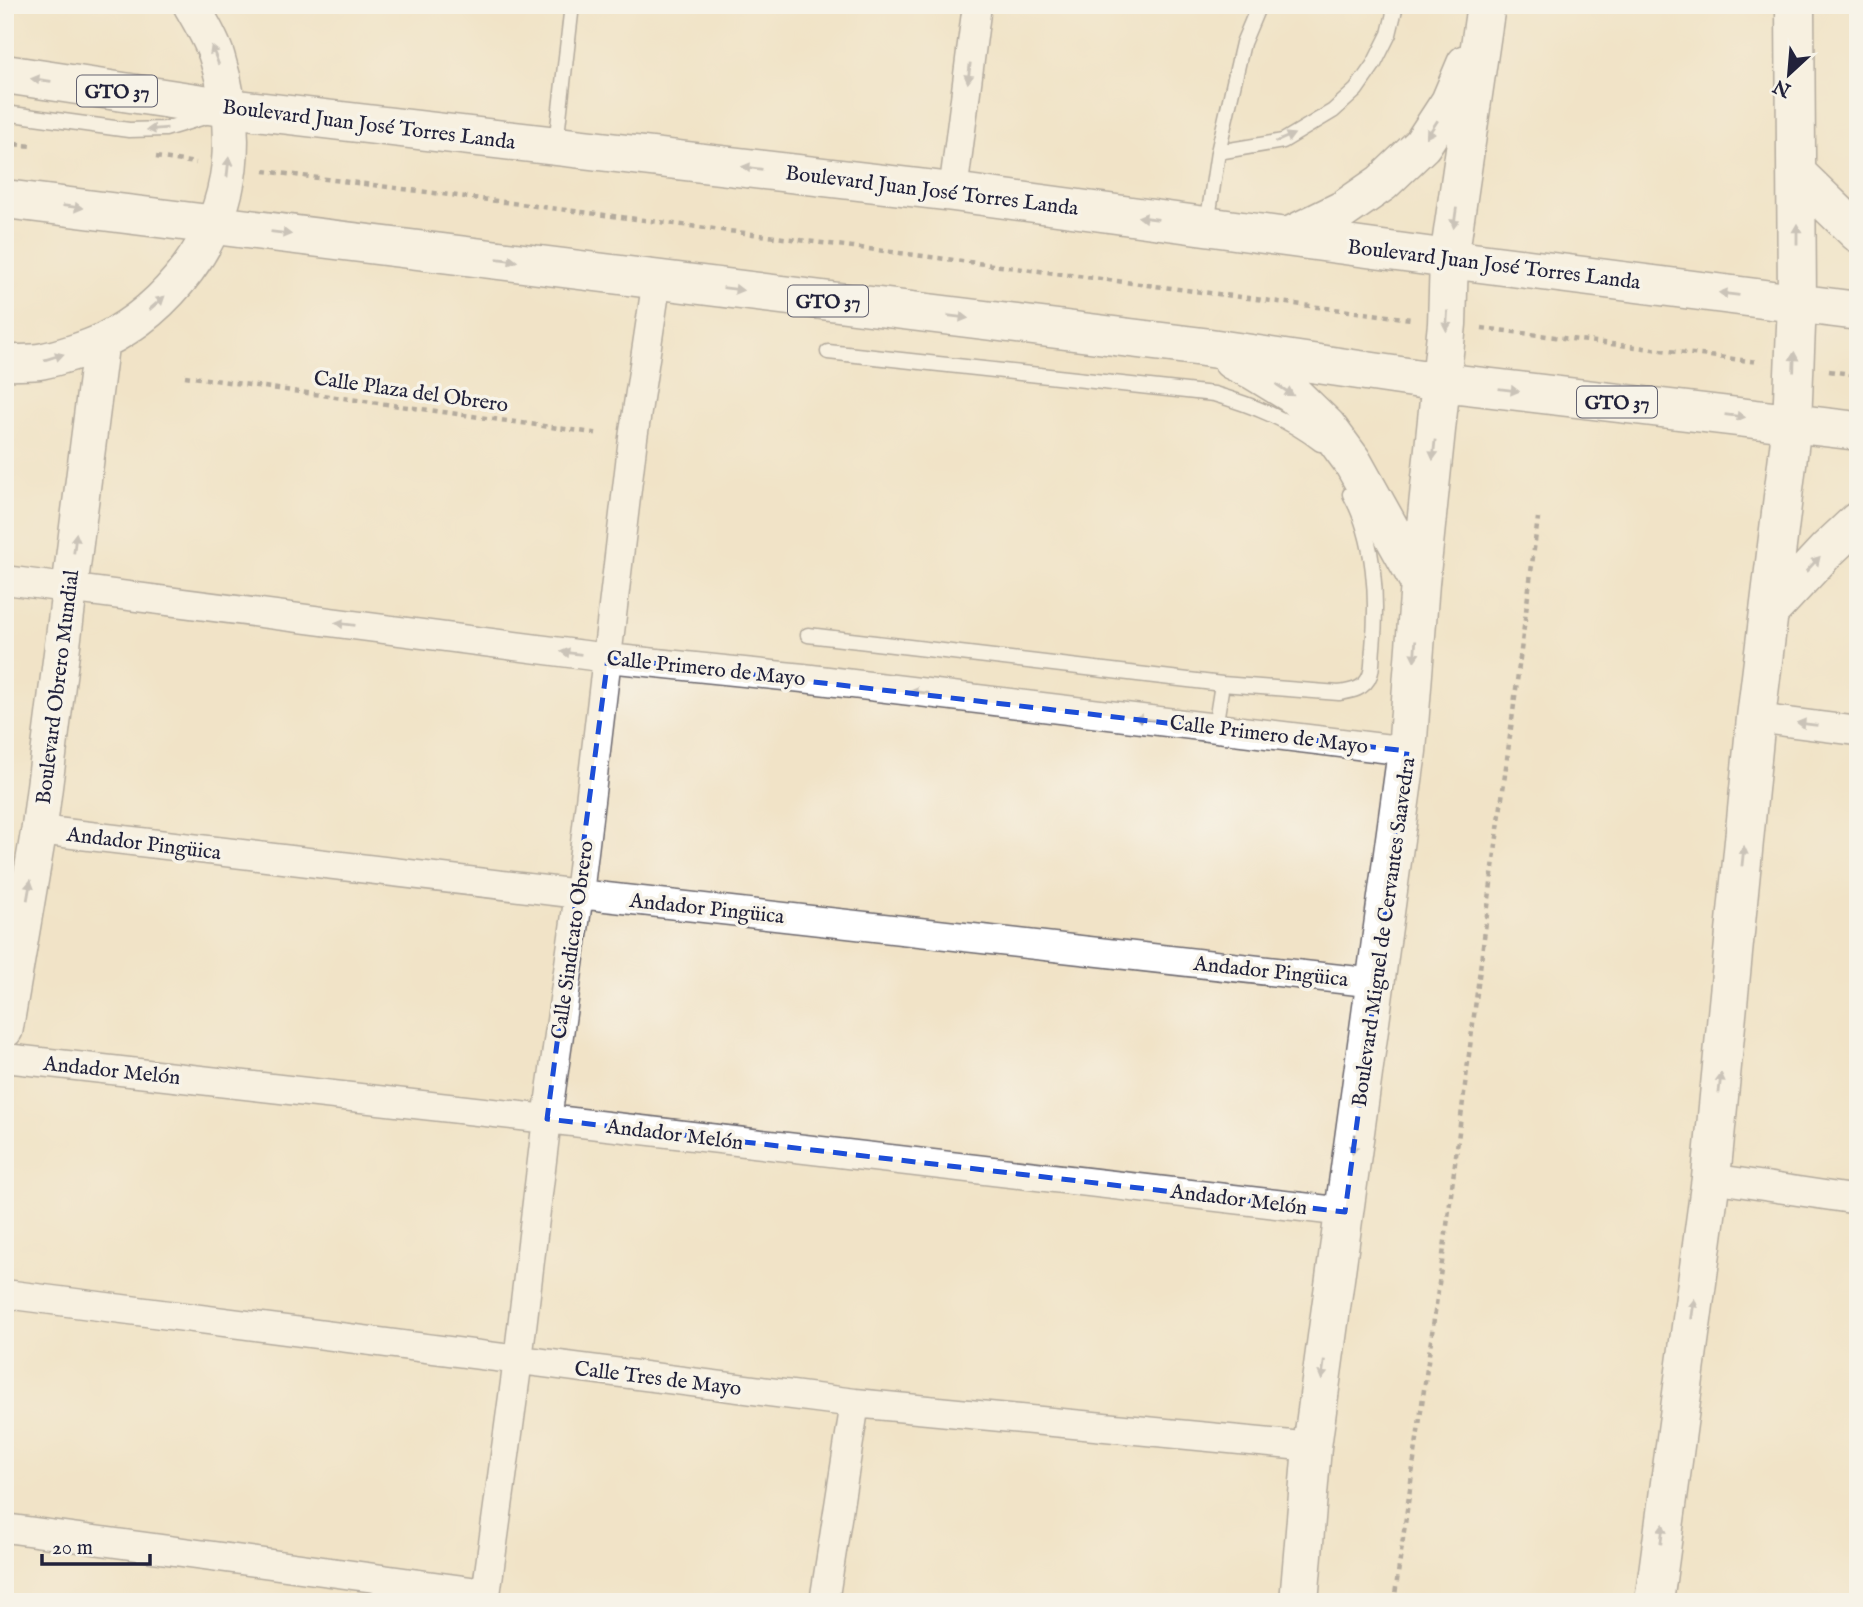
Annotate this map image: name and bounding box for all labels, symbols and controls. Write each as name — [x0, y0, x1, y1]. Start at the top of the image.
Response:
north arrow — [1755, 38, 1825, 108]
one-way arrow — [209, 44, 220, 65]
one-way arrow — [963, 62, 974, 84]
text: N — [1769, 73, 1796, 102]
one-way arrow — [30, 74, 52, 85]
road number: GTO 37 — [77, 76, 157, 106]
street label: Boulevard Juan José Torres Landa — [221, 94, 518, 157]
one-way arrow — [1426, 119, 1439, 138]
one-way arrow — [145, 124, 167, 135]
one-way arrow — [1274, 132, 1295, 143]
one-way arrow — [223, 156, 234, 178]
street label: Boulevard Juan José Torres Landa — [784, 160, 1081, 223]
one-way arrow — [741, 163, 763, 174]
one-way arrow — [62, 202, 84, 213]
one-way arrow — [1449, 207, 1460, 229]
one-way arrow — [1137, 212, 1159, 223]
one-way arrow — [1791, 222, 1803, 244]
one-way arrow — [270, 227, 292, 238]
street label: Boulevard Juan José Torres Landa — [1346, 234, 1643, 297]
one-way arrow — [496, 255, 518, 266]
one-way arrow — [722, 283, 744, 294]
road number: GTO 37 — [788, 286, 868, 316]
one-way arrow — [1718, 288, 1740, 299]
one-way arrow — [148, 295, 166, 311]
one-way arrow — [1441, 310, 1452, 332]
one-way arrow — [948, 312, 970, 323]
one-way arrow — [44, 351, 65, 362]
one-way arrow — [1789, 351, 1800, 373]
street label: Calle Plaza del Obrero — [312, 365, 510, 420]
one-way arrow — [1275, 383, 1294, 396]
one-way arrow — [1498, 384, 1520, 395]
road number: GTO 37 — [1577, 386, 1657, 418]
one-way arrow — [1724, 411, 1746, 422]
one-way arrow — [1428, 439, 1439, 461]
one-way arrow — [70, 532, 81, 554]
one-way arrow — [1805, 556, 1822, 573]
street label: Boulevard Obrero Mundial — [31, 568, 86, 806]
one-way arrow — [334, 618, 356, 629]
one-way arrow — [1409, 640, 1420, 662]
street label: Calle Primero de Mayo — [605, 646, 807, 693]
one-way arrow — [560, 648, 582, 659]
one-way arrow — [907, 686, 929, 697]
street label: Calle Primero de Mayo — [1168, 710, 1370, 761]
one-way arrow — [1133, 714, 1155, 725]
one-way arrow — [1796, 719, 1818, 730]
street label: Boulevard Miguel de Cervantes Saavedra — [1347, 755, 1422, 1109]
street label: Andador Pingüica — [64, 822, 223, 867]
street label: Calle Sindicato Obrero — [546, 839, 601, 1041]
one-way arrow — [1737, 845, 1748, 867]
one-way arrow — [24, 879, 35, 901]
street label: Andador Pingüica — [627, 888, 786, 931]
street label: Andador Pingüica — [1191, 951, 1350, 994]
street label: Andador Melón — [41, 1051, 182, 1092]
one-way arrow — [1715, 1072, 1726, 1094]
street label: Andador Melón — [604, 1114, 745, 1157]
one-way arrow — [1349, 1134, 1360, 1156]
street label: Andador Melón — [1168, 1179, 1309, 1222]
one-way arrow — [1688, 1297, 1699, 1319]
street label: Calle Tres de Mayo — [573, 1356, 743, 1403]
one-way arrow — [1317, 1359, 1328, 1381]
scale bar — [42, 1523, 150, 1567]
one-way arrow — [1657, 1523, 1668, 1545]
text: 20 m — [52, 1535, 93, 1562]

